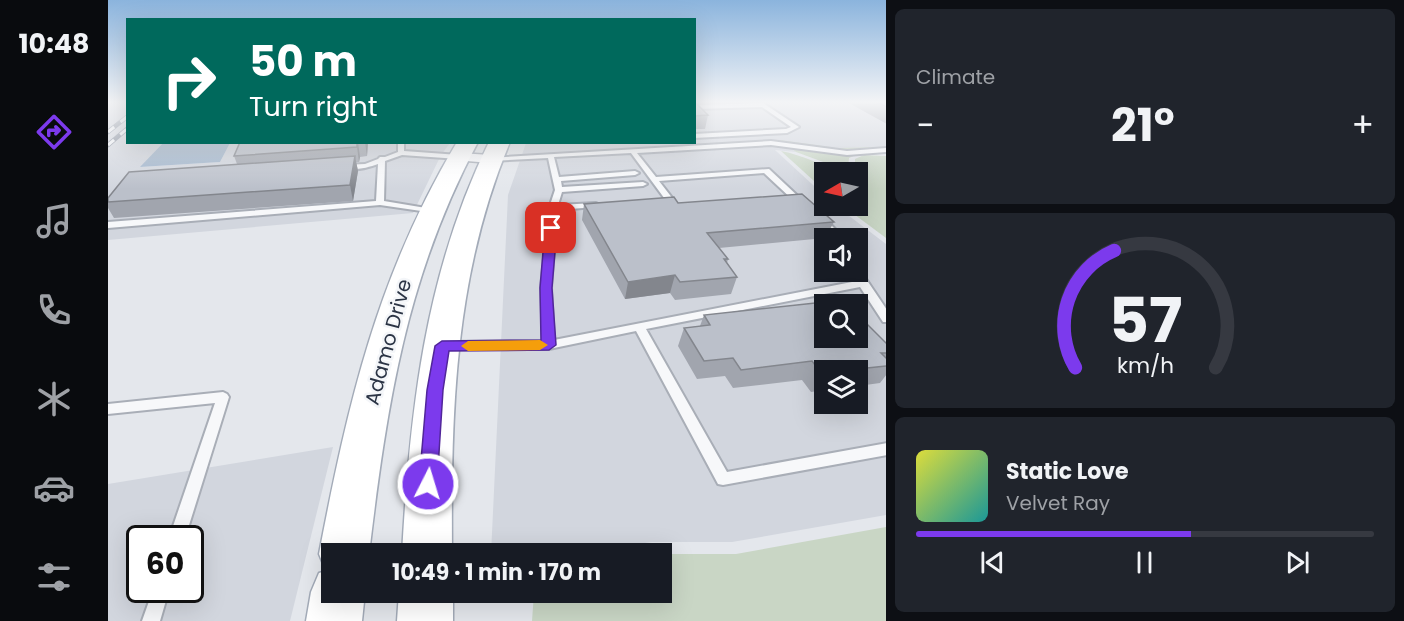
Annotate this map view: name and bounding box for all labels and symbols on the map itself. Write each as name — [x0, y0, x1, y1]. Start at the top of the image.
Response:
north arrow — [814, 162, 868, 216]
pin — [525, 202, 576, 253]
street label: Adamo Drive — [358, 276, 418, 408]
position arrow — [396, 452, 460, 516]
speed limit sign: 60 — [126, 525, 204, 603]

